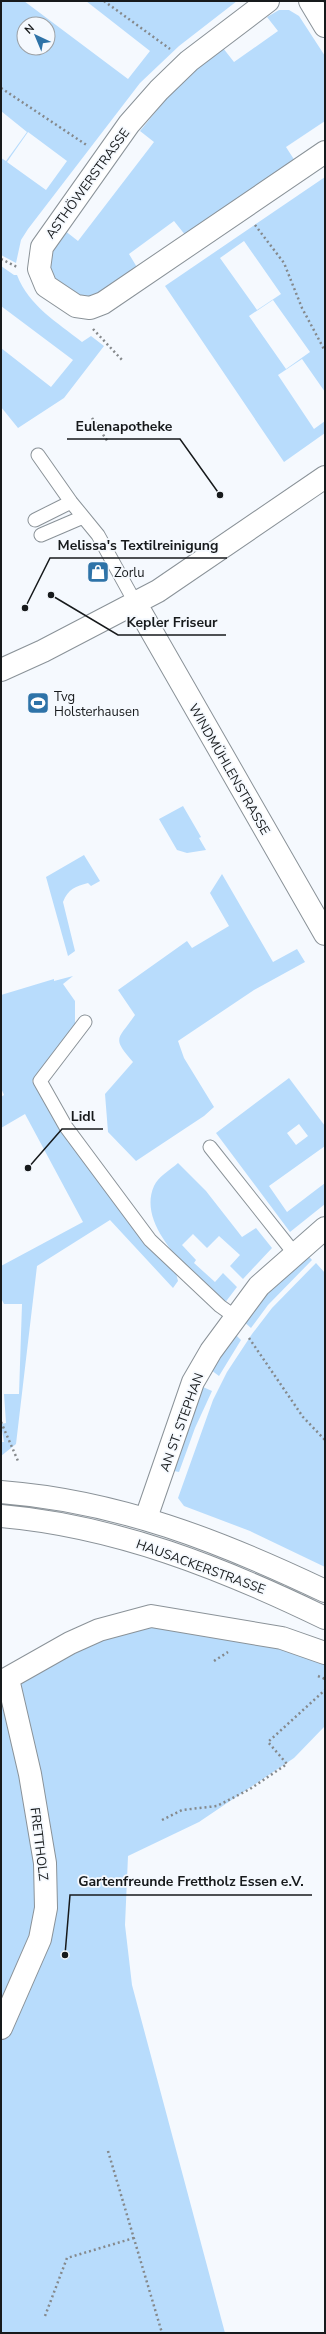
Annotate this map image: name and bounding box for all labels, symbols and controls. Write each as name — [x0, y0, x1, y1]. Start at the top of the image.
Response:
north arrow — [16, 16, 56, 56]
text: N — [21, 21, 38, 37]
street label: ASTHÖWERSTRASSE — [41, 124, 134, 242]
callout: Eulenapotheke — [67, 413, 180, 439]
text: Eulenapotheke — [76, 417, 173, 436]
callout: Melissa's Textilreinigung — [50, 532, 227, 558]
text: Melissa's Textilreinigung — [58, 536, 218, 555]
shop icon: Zorlu — [85, 559, 111, 585]
place label: Zorlu — [114, 564, 145, 582]
callout: Kepler Friseur — [118, 609, 226, 635]
text: Kepler Friseur — [126, 613, 218, 632]
place label: Tvg Holsterhausen — [54, 688, 139, 721]
sports icon: Tvg Holsterhausen — [25, 690, 51, 716]
street label: WINDMÜHLENSTRASSE — [184, 700, 275, 838]
callout: Lidl — [62, 1103, 103, 1129]
text: Lidl — [71, 1107, 96, 1126]
street label: AN ST. STEPHAN — [156, 1370, 208, 1474]
street label: HAUSACKERSTRASSE — [134, 1535, 268, 1599]
street label: FRETTHOLZ — [26, 1806, 52, 1882]
callout: Gartenfreunde Frettholz Essen e.V. — [70, 1869, 312, 1895]
text: Gartenfreunde Frettholz Essen e.V. — [78, 1872, 304, 1891]

